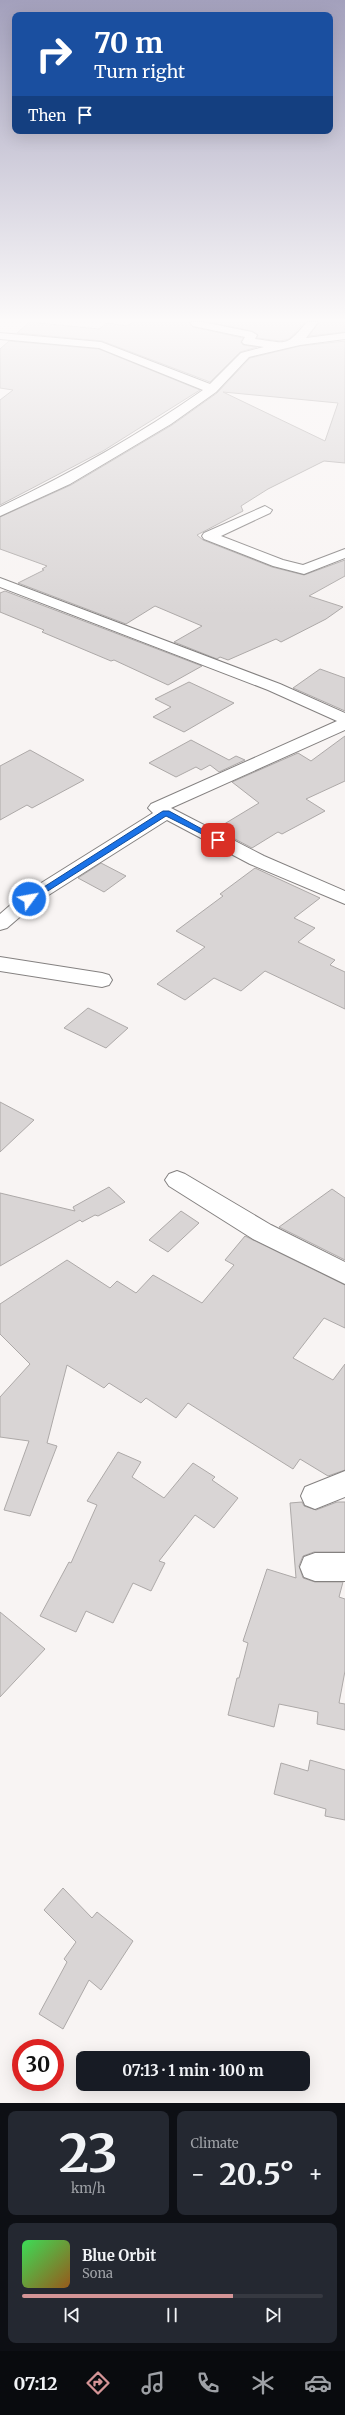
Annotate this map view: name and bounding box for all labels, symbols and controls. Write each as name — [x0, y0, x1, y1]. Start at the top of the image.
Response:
text: 70 m — [94, 25, 163, 61]
icon: right — [28, 28, 80, 80]
text: Turn right — [94, 60, 185, 83]
icon: arrive — [74, 104, 96, 126]
text: Then — [28, 106, 66, 125]
pin — [201, 823, 235, 857]
icon: arrive — [207, 829, 229, 851]
position arrow — [8, 878, 50, 920]
speed limit sign: 30 — [12, 2039, 64, 2091]
text: 07:13 · 1 min · 100 m — [122, 2061, 264, 2080]
text: 23 — [59, 2121, 118, 2186]
text: Climate — [191, 2135, 239, 2152]
text: 20.5° — [219, 2155, 294, 2193]
text: − — [191, 2160, 205, 2188]
text: + — [308, 2160, 323, 2188]
text: km/h — [71, 2180, 105, 2197]
text: Blue Orbit — [82, 2246, 156, 2265]
text: Sona — [82, 2265, 113, 2282]
icon: previous — [61, 2304, 83, 2326]
icon: pause — [161, 2304, 183, 2326]
icon: next — [262, 2304, 284, 2326]
icon: directions — [84, 2369, 112, 2397]
icon: music — [139, 2369, 167, 2397]
icon: phone — [194, 2369, 222, 2397]
icon: climate — [249, 2369, 277, 2397]
icon: car — [304, 2369, 332, 2397]
text: 07:12 — [13, 2372, 58, 2395]

